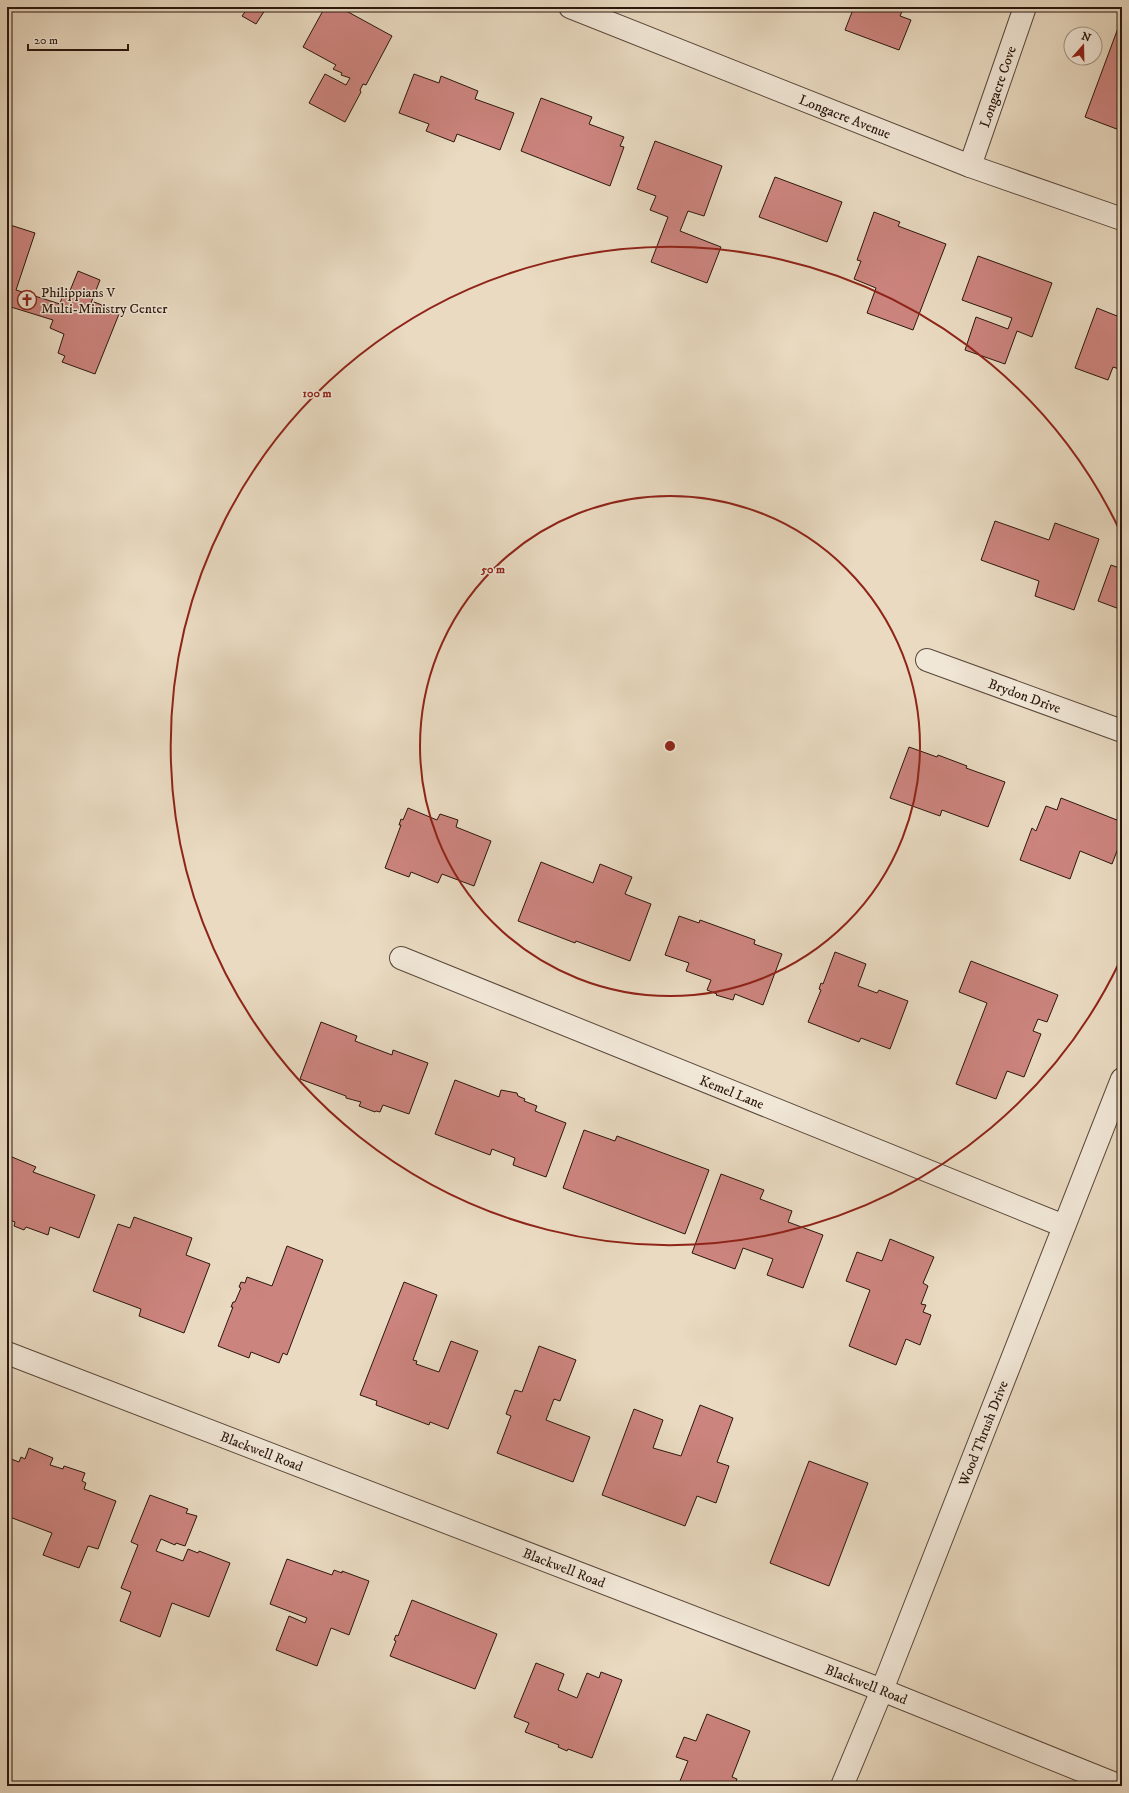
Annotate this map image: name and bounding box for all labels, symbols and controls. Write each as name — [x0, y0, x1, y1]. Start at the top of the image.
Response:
scale bar — [28, 26, 128, 52]
north arrow — [1063, 26, 1103, 66]
text: N — [1079, 29, 1093, 46]
text: 20 m — [34, 33, 58, 48]
street label: Longacre Cove — [976, 44, 1021, 130]
street label: Longacre Avenue — [796, 91, 893, 144]
place label: Philippians V Multi-Ministry Center — [41, 284, 168, 318]
church icon: Philippians V Multi-Ministry Center — [16, 289, 38, 311]
text: 100 m — [303, 386, 331, 401]
text: 50 m — [480, 562, 505, 577]
street label: Brydon Drive — [986, 675, 1063, 718]
centre of rings — [663, 739, 677, 753]
street label: Kemel Lane — [697, 1072, 767, 1114]
street label: Wood Thrush Drive — [955, 1378, 1013, 1490]
street label: Blackwell Road — [218, 1428, 305, 1476]
street label: Blackwell Road — [520, 1544, 608, 1593]
street label: Blackwell Road — [822, 1661, 910, 1709]

